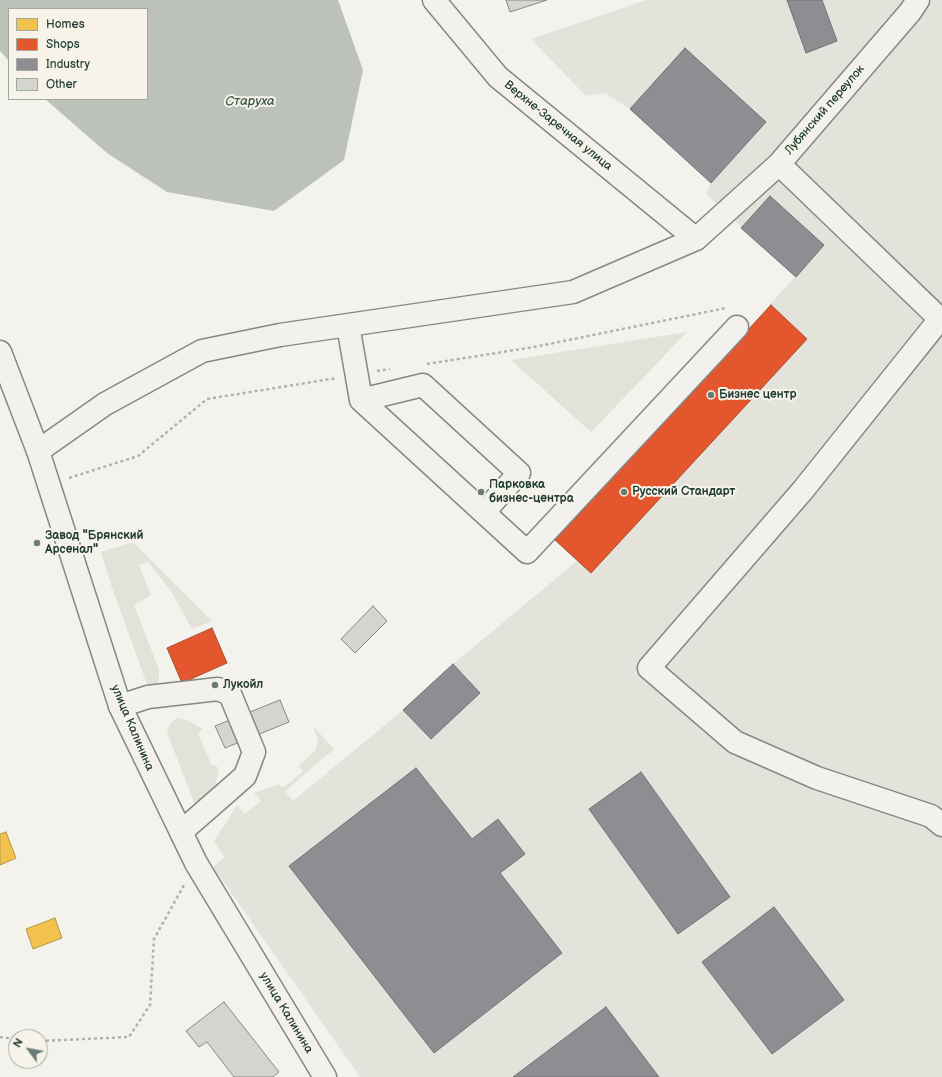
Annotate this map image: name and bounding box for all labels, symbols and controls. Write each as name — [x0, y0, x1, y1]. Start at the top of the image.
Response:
legend — [8, 8, 148, 100]
text: Homes — [46, 17, 85, 32]
text: Shops — [46, 37, 80, 52]
text: Industry — [46, 57, 90, 72]
street label: Лубянский переулок — [782, 62, 868, 158]
text: Other — [46, 77, 77, 92]
street label: Верхне-Заречная улица — [501, 78, 615, 174]
water label: Старуха — [225, 94, 275, 110]
place label: Бизнес центр — [719, 388, 796, 402]
marker: Бизнес центр — [706, 390, 716, 400]
place label: Парковка бизнес-центра — [489, 478, 574, 506]
place label: Русский Стандарт — [632, 485, 735, 499]
marker: Парковка бизнес-центра — [476, 487, 486, 497]
marker: Русский Стандарт — [619, 487, 629, 497]
place label: Завод "Брянский Арсенал" — [45, 529, 143, 557]
marker: Завод "Брянский Арсенал" — [32, 538, 42, 548]
place label: Лукойл — [223, 678, 263, 692]
marker: Лукойл — [210, 680, 220, 690]
street label: улица Калинина — [107, 683, 157, 773]
street label: улица Калинина — [256, 970, 316, 1056]
north arrow — [8, 1029, 48, 1069]
text: N — [11, 1036, 26, 1050]

